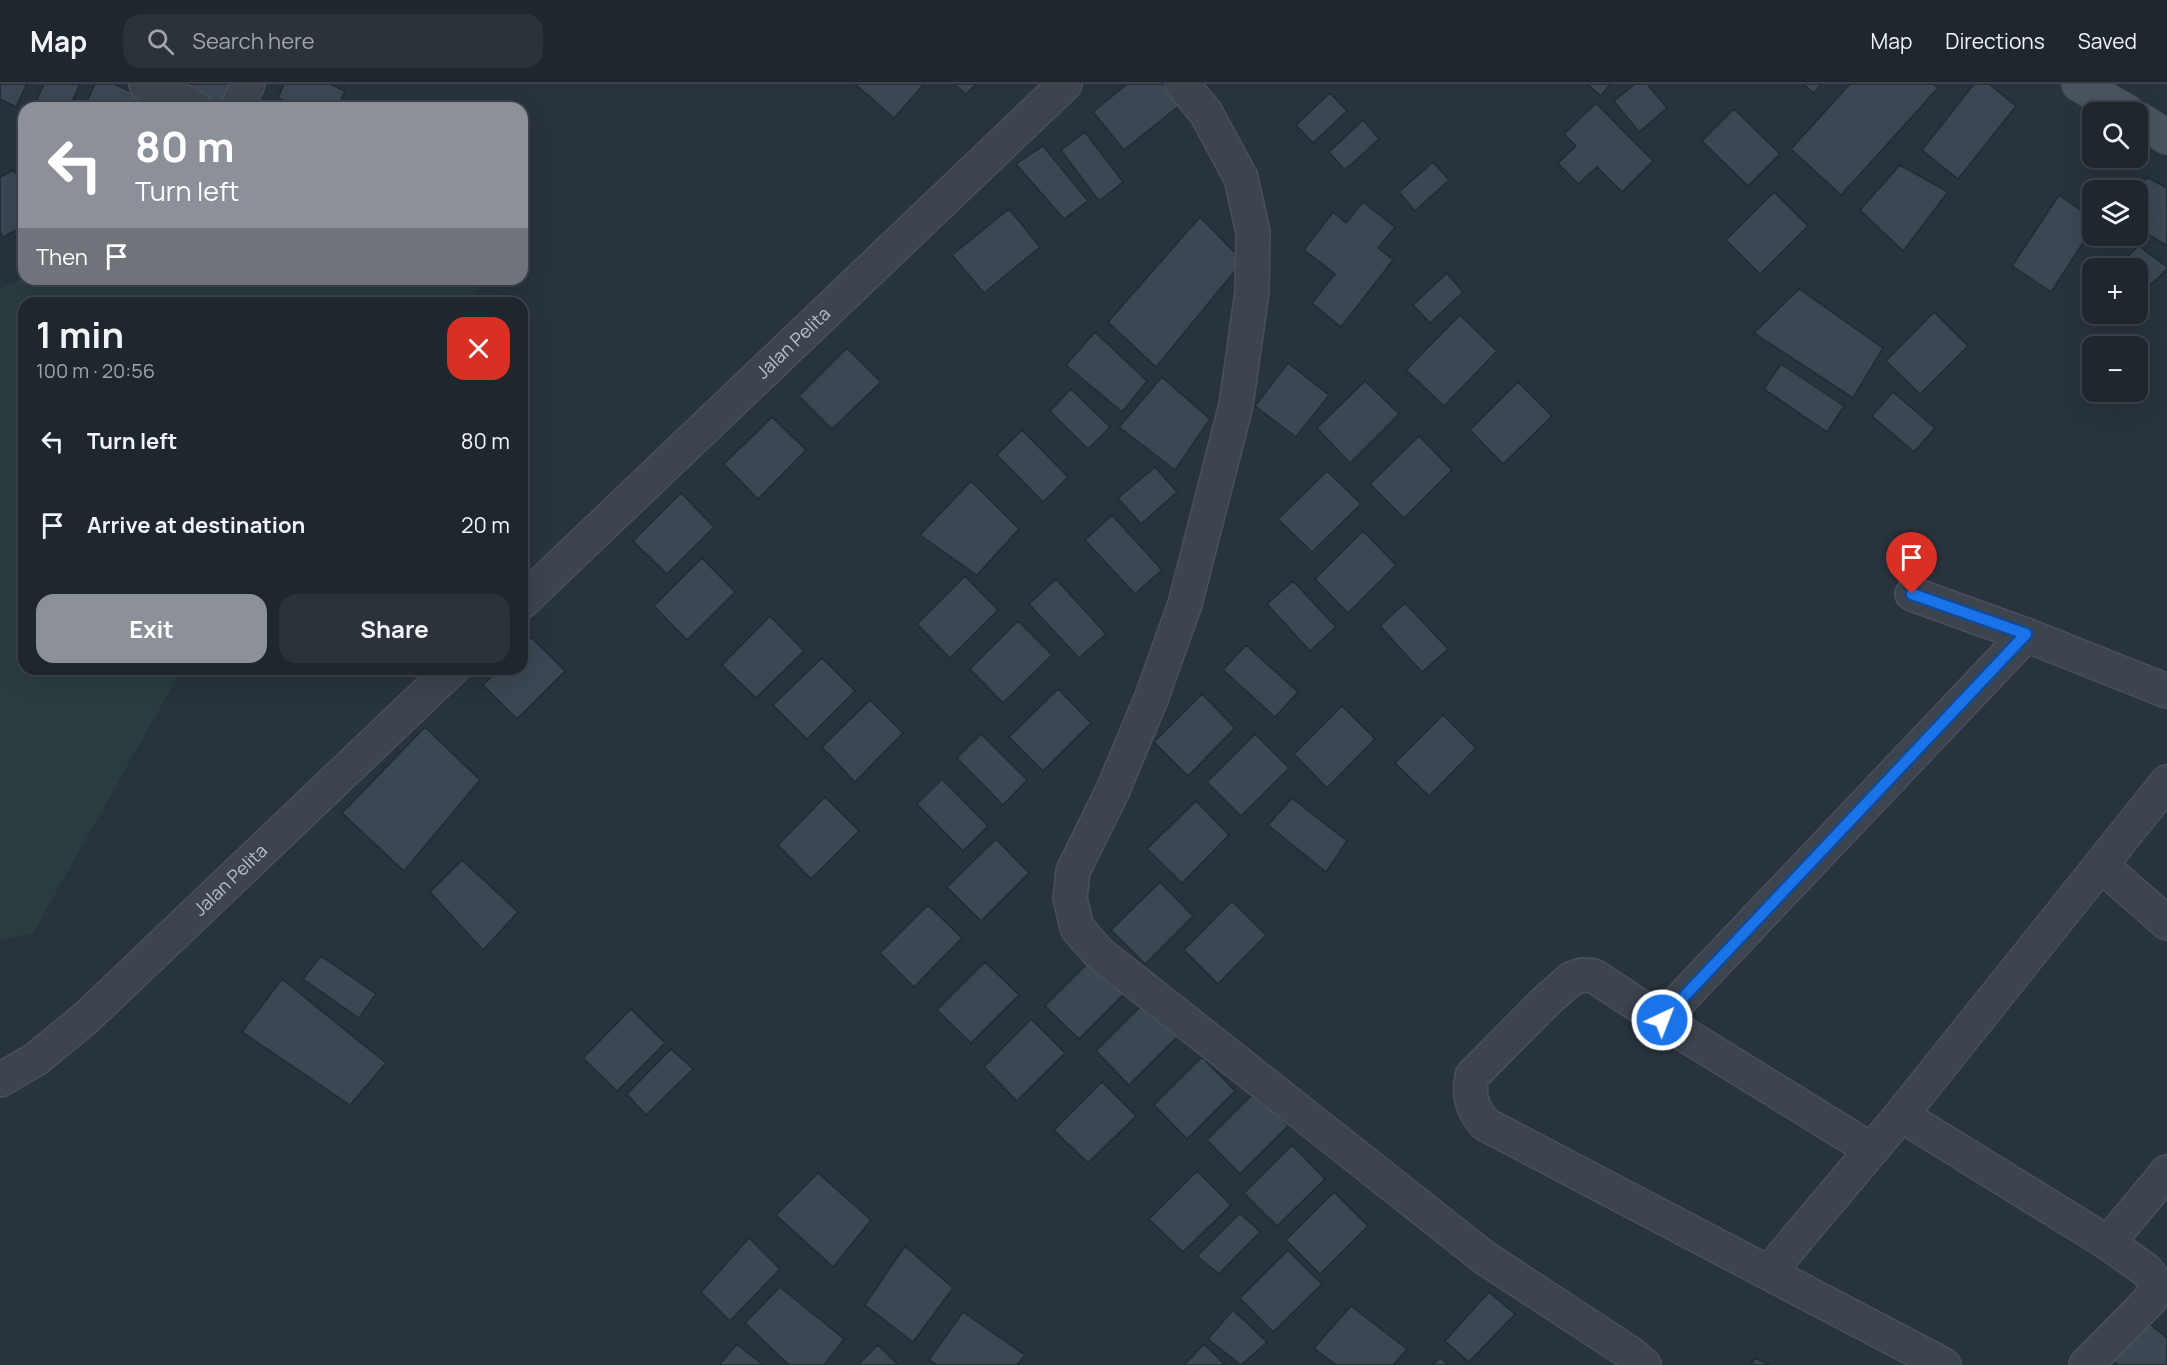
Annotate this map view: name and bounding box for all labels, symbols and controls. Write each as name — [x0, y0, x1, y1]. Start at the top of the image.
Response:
search box — [123, 14, 543, 68]
text: Map — [30, 22, 87, 60]
icon: search — [144, 25, 177, 58]
text: Search here — [192, 26, 315, 56]
text: Map — [1871, 27, 1912, 55]
text: Directions — [1945, 27, 2045, 55]
text: Saved — [2078, 27, 2137, 55]
map controls — [2082, 102, 2148, 402]
button: search — [2082, 102, 2148, 168]
text: 80 m — [135, 117, 235, 175]
icon: left — [36, 126, 114, 204]
text: Turn left — [135, 172, 239, 209]
button: layers — [2082, 180, 2148, 246]
icon: arrive — [100, 240, 133, 273]
text: Then — [36, 242, 88, 272]
button: + — [2082, 258, 2148, 324]
street label: Jalan Pelita — [750, 301, 835, 383]
text: 1 min — [36, 310, 124, 359]
button: close — [447, 317, 510, 380]
button: − — [2082, 336, 2148, 402]
text: 100 m · 20:56 — [36, 357, 155, 384]
icon: left — [36, 425, 69, 458]
text: Turn left — [87, 426, 177, 456]
text: 80 m — [461, 426, 510, 456]
icon: arrive — [36, 509, 69, 542]
text: Arrive at destination — [87, 510, 305, 540]
text: 20 m — [461, 510, 510, 540]
pin — [1886, 532, 1937, 594]
icon: arrive — [1895, 541, 1928, 574]
button: Exit — [36, 594, 267, 663]
button: Share — [279, 594, 510, 663]
street label: Jalan Pelita — [188, 838, 272, 921]
position arrow — [1630, 988, 1694, 1052]

